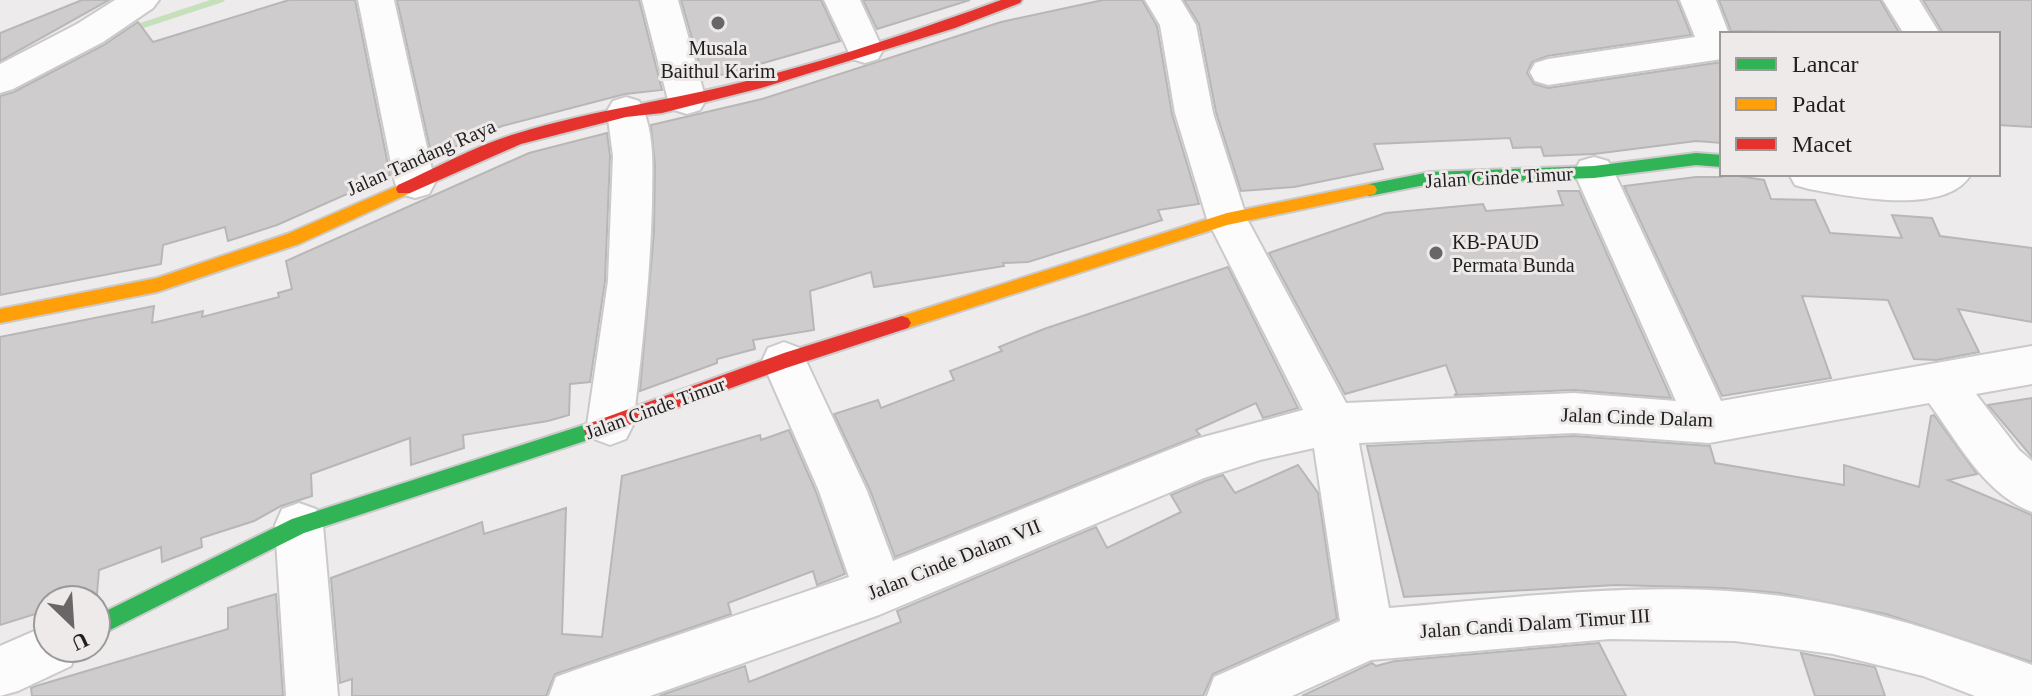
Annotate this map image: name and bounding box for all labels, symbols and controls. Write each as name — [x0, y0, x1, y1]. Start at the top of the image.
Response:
marker: Musala Baithul Karim — [709, 14, 727, 32]
legend — [1720, 32, 2000, 176]
place label: Musala Baithul Karim — [661, 37, 776, 82]
text: Lancar — [1792, 51, 1859, 77]
text: Padat — [1792, 91, 1846, 117]
street label: Jalan Tandang Raya — [343, 114, 499, 201]
text: Macet — [1792, 131, 1852, 157]
street label: Jalan Cinde Timur — [1425, 162, 1574, 192]
place label: KB-PAUD Permata Bunda — [1452, 231, 1575, 276]
marker: KB-PAUD Permata Bunda — [1427, 244, 1445, 262]
street label: Jalan Cinde Timur — [582, 372, 729, 444]
street label: Jalan Cinde Dalam — [1561, 403, 1714, 431]
street label: Jalan Cinde Dalam VII — [864, 514, 1044, 604]
north arrow — [32, 584, 112, 664]
street label: Jalan Candi Dalam Timur III — [1419, 604, 1651, 642]
text: U — [68, 627, 93, 656]

